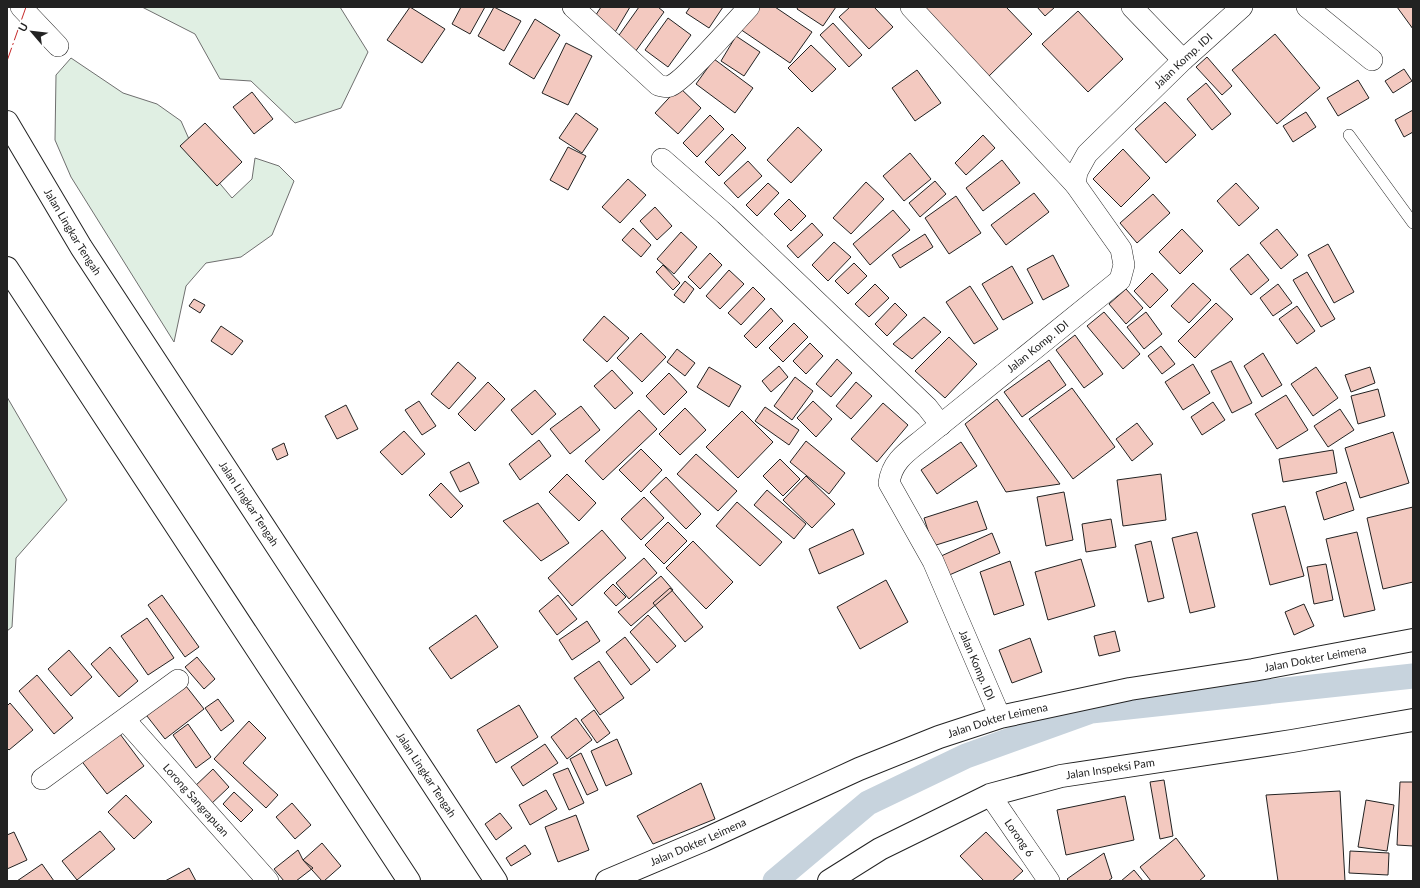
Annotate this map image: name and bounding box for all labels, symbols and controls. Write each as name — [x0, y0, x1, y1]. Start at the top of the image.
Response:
north arrow — [12, 12, 52, 52]
text: U — [15, 20, 30, 34]
street label: Jalan Komp. IDI — [1151, 30, 1215, 91]
street label: Jalan Lingkar Tengah — [42, 186, 104, 277]
street label: Jalan Komp. IDI — [1004, 317, 1071, 375]
street label: Jalan Lingkar Tengah — [217, 458, 282, 548]
street label: Jalan Komp. IDI — [957, 628, 998, 702]
street label: Jalan Dokter Leimena — [1263, 642, 1367, 674]
street label: Jalan Dokter Leimena — [946, 700, 1049, 740]
street label: Jalan Lingkar Tengah — [394, 730, 459, 819]
street label: Jalan Inspeksi Pam — [1065, 755, 1155, 781]
street label: Lorong Sangrapuan — [161, 761, 232, 839]
street label: Jalan Dokter Leimena — [648, 815, 748, 868]
street label: Lorong 6 — [1002, 816, 1037, 859]

